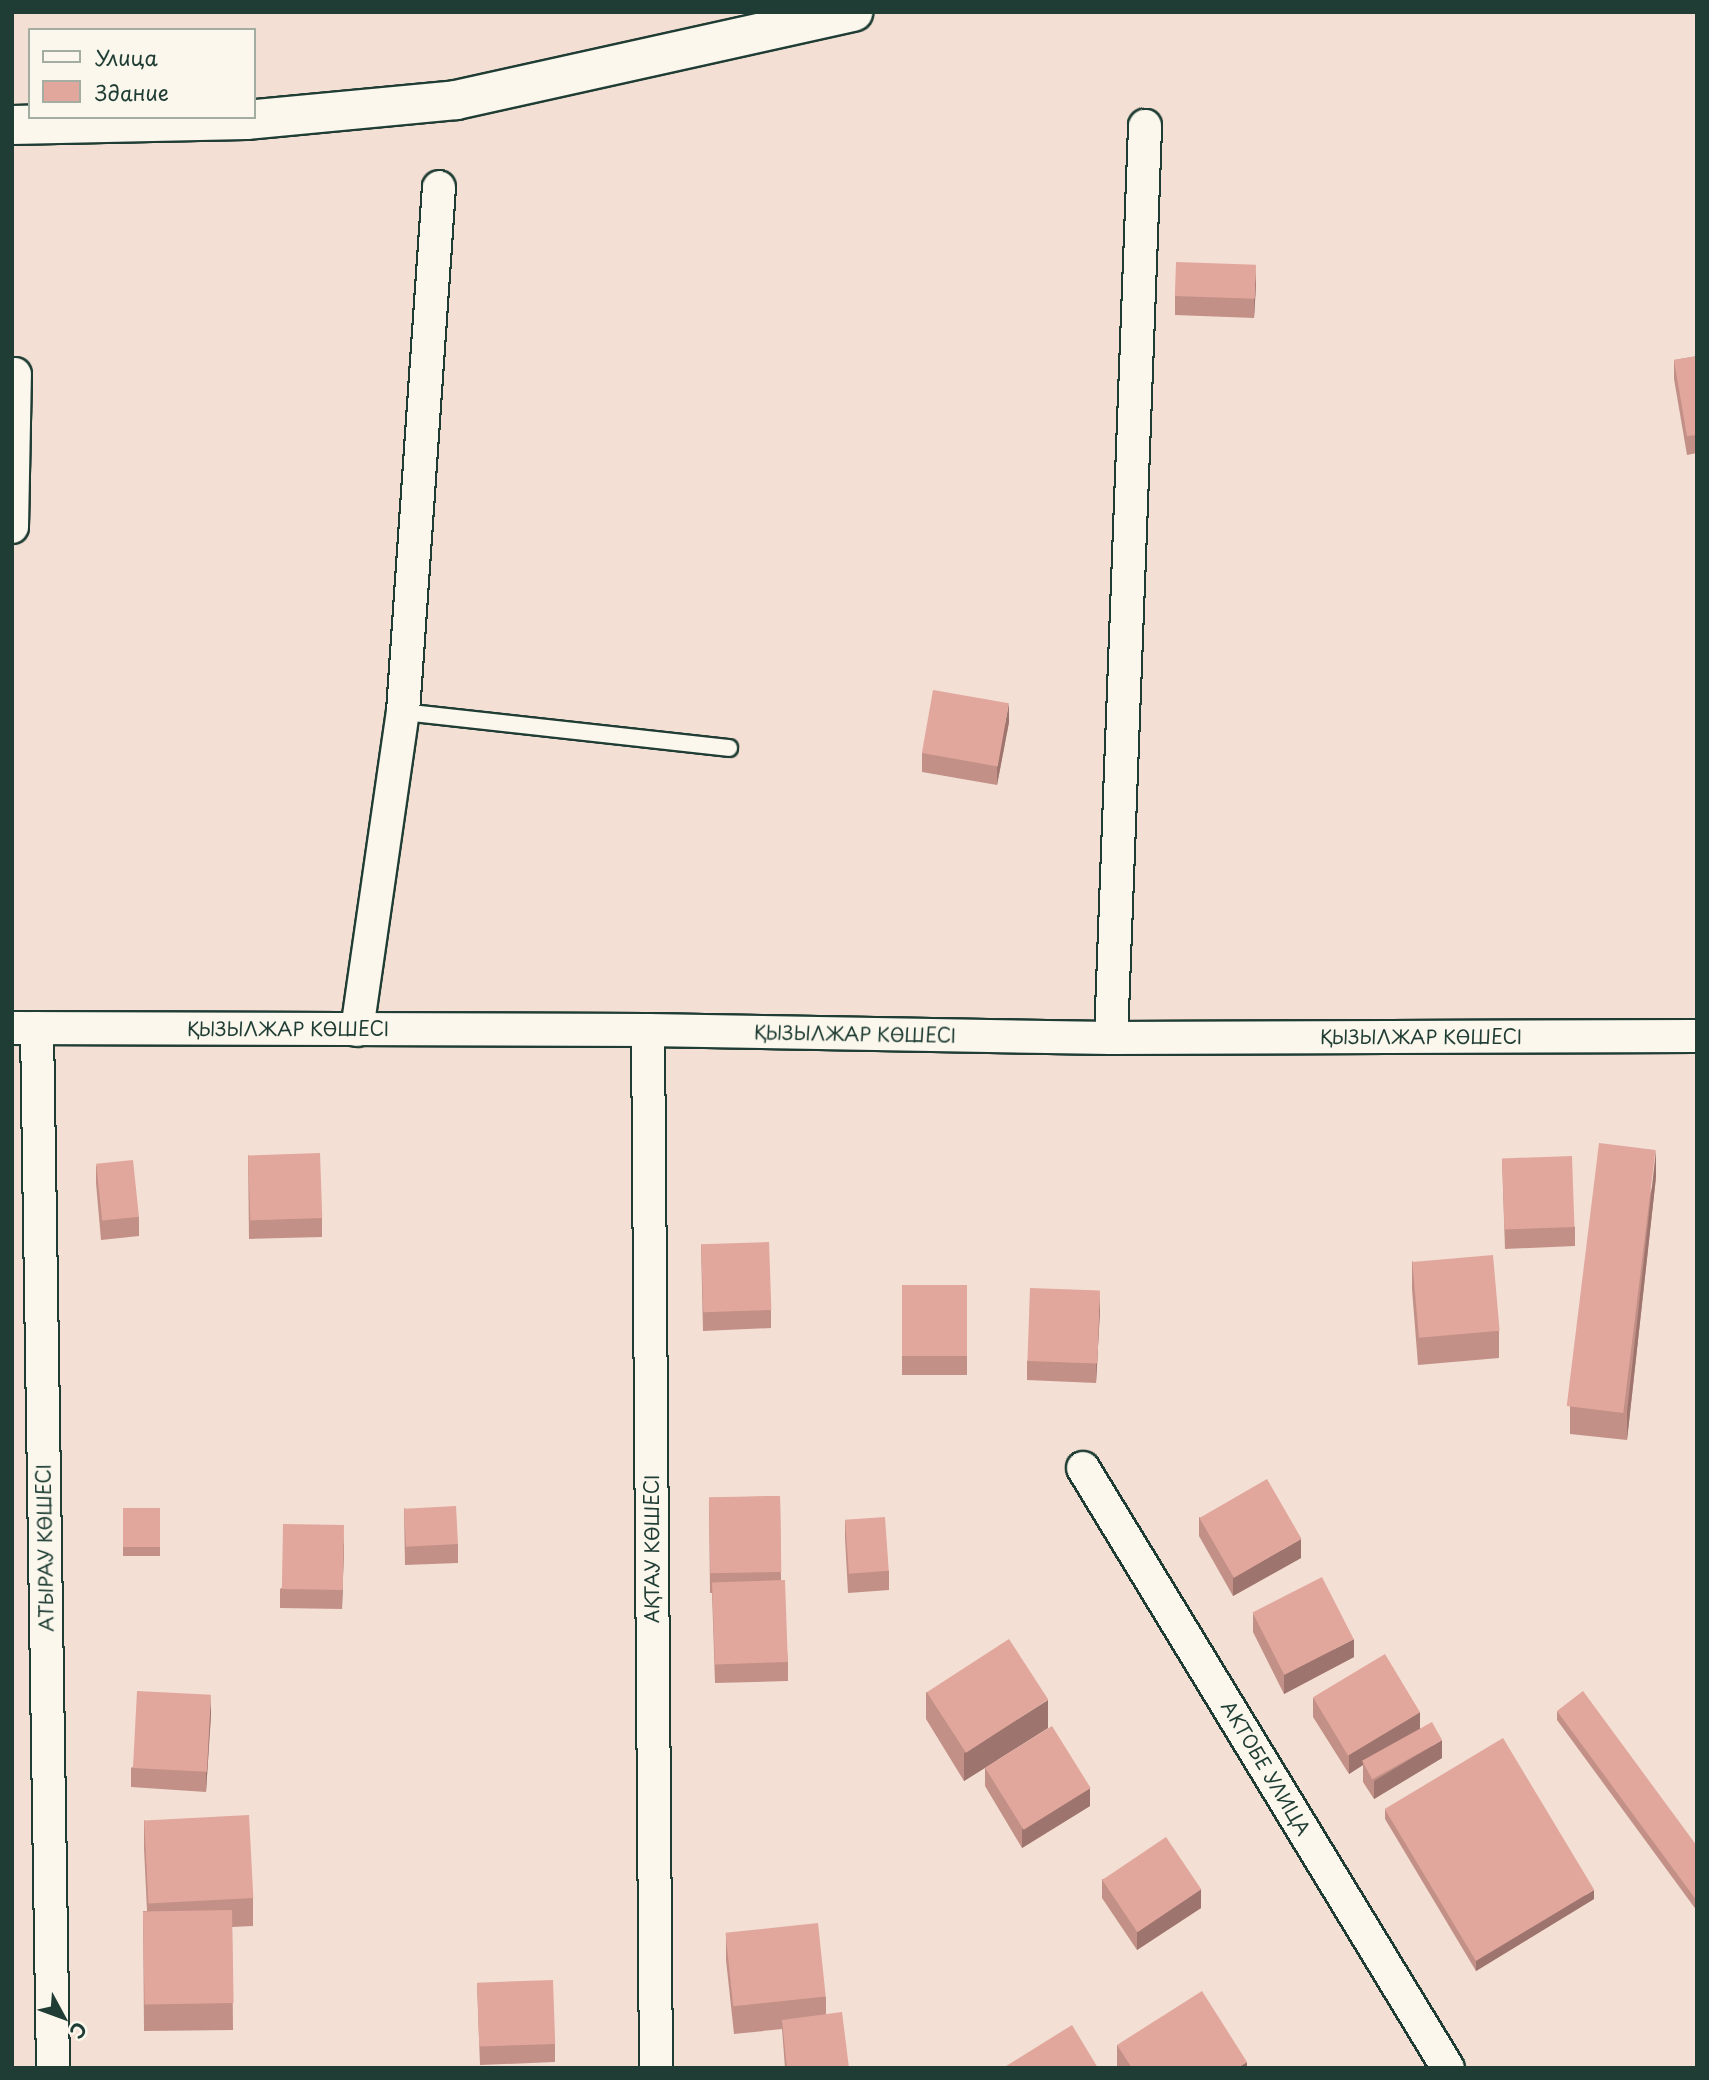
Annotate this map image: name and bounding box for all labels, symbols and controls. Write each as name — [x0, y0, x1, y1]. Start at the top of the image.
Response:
legend — [28, 28, 256, 119]
text: Улица — [95, 41, 158, 73]
text: Здание — [95, 76, 169, 108]
street label: ҚЫЗЫЛЖАР КӨШЕСІ — [187, 1018, 389, 1040]
street label: ҚЫЗЫЛЖАР КӨШЕСІ — [754, 1021, 956, 1047]
street label: ҚЫЗЫЛЖАР КӨШЕСІ — [1320, 1026, 1522, 1048]
street label: АТЫРАУ КӨШЕСІ — [32, 1464, 58, 1632]
street label: АҚТАУ КӨШЕСІ — [641, 1474, 663, 1624]
street label: АКТОБЕ УЛИЦА — [1217, 1696, 1315, 1840]
north arrow — [28, 1982, 98, 2052]
text: С — [64, 2016, 94, 2045]

